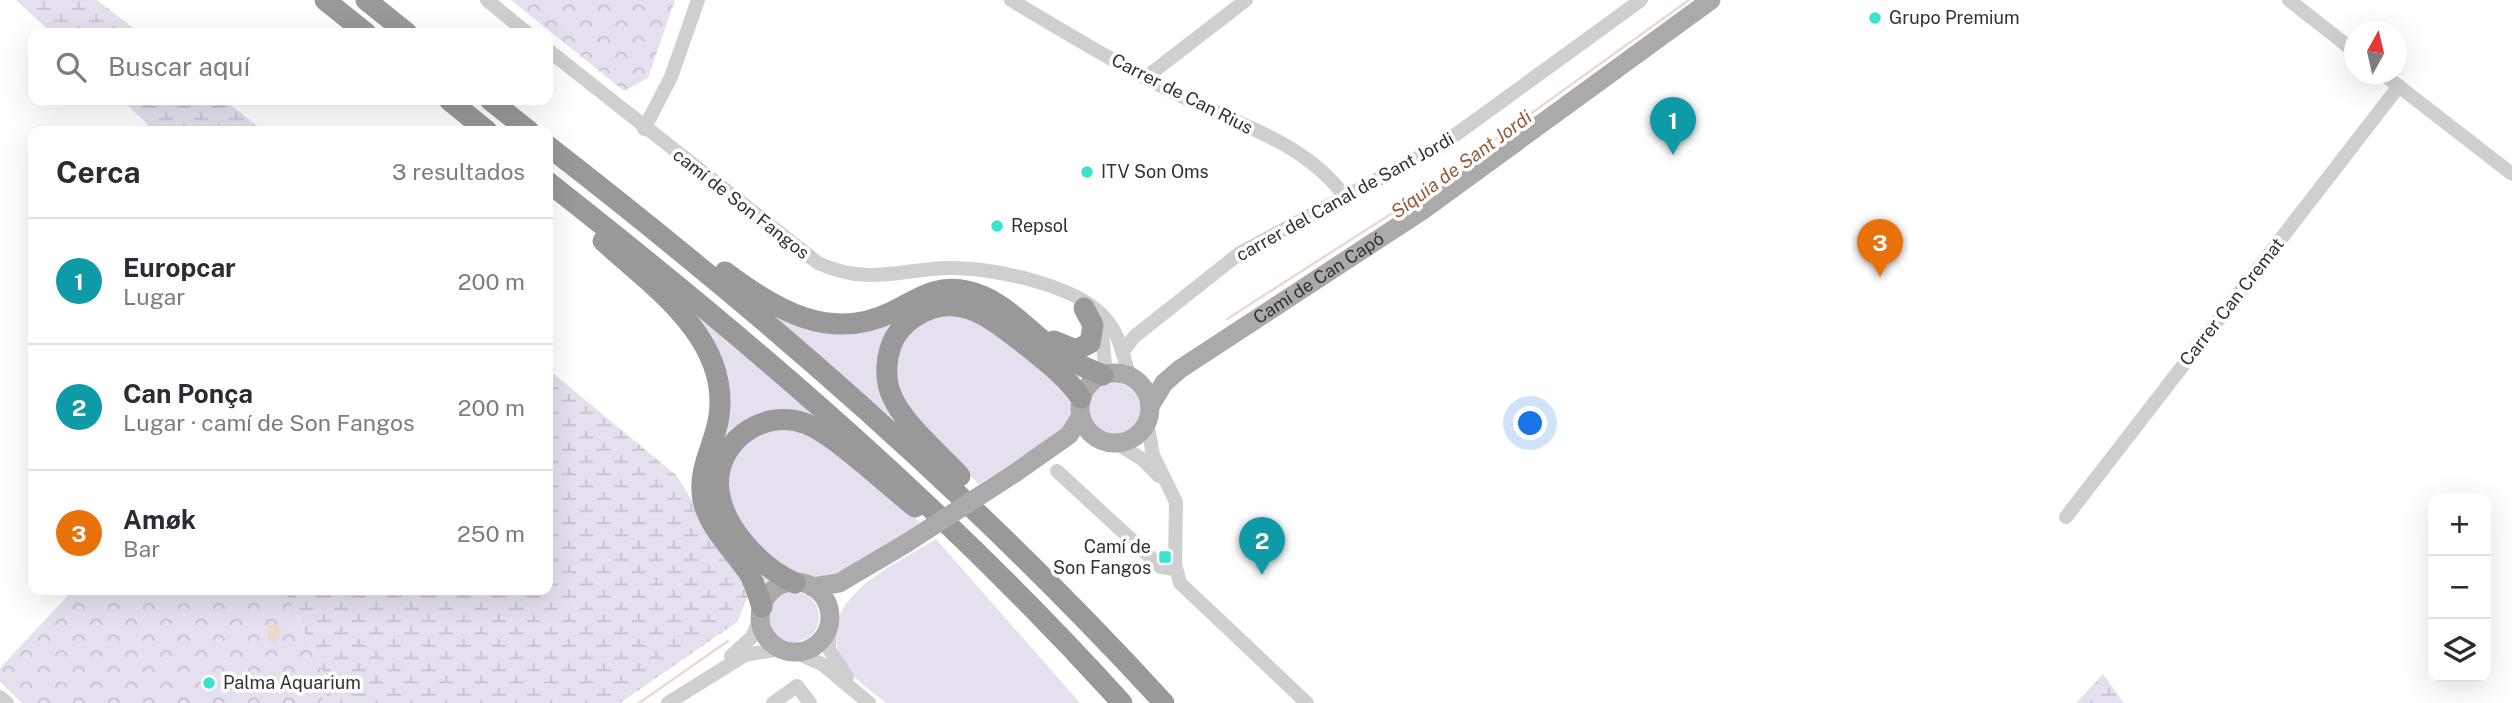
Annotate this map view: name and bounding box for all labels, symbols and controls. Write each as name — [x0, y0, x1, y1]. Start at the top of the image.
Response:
place label: Grupo Premium — [1889, 7, 2020, 28]
marker: Grupo Premium — [1867, 10, 1883, 26]
north arrow — [2344, 21, 2407, 84]
search box — [28, 28, 553, 105]
icon: search — [52, 48, 90, 86]
street label: Carrer de Can Rius — [1108, 49, 1256, 138]
text: Buscar aquí — [108, 51, 250, 82]
pin: 1 — [1650, 97, 1696, 155]
water label: Síquia de Sant Jordi — [1386, 105, 1536, 222]
street label: carrer del Canal de Sant Jordi — [1232, 128, 1457, 265]
street label: camí de Son Fangos — [669, 144, 814, 263]
text: Cerca — [56, 154, 141, 190]
text: 3 resultados — [392, 158, 525, 185]
place label: ITV Son Oms — [1101, 161, 1209, 182]
marker: ITV Son Oms — [1079, 164, 1095, 180]
place label: Repsol — [1011, 215, 1068, 236]
marker: Repsol — [989, 218, 1005, 234]
pin: 3 — [1857, 219, 1903, 277]
street label: Camí de Can Capó — [1249, 227, 1388, 328]
street label: Carrer Can Cremat — [2175, 234, 2288, 370]
text: Europcar — [123, 252, 236, 283]
text: 1 — [74, 268, 84, 295]
text: 200 m — [458, 268, 525, 295]
text: Lugar — [123, 283, 185, 310]
text: Can Ponça — [123, 378, 253, 409]
text: 2 — [72, 394, 86, 421]
text: 200 m — [458, 394, 525, 421]
your location — [1513, 406, 1547, 440]
text: Lugar · camí de Son Fangos — [123, 409, 415, 436]
map controls — [2428, 493, 2491, 682]
button: + — [2428, 493, 2491, 556]
text: Amøk — [123, 504, 196, 535]
pin: 2 — [1239, 517, 1285, 575]
text: 3 — [71, 520, 87, 547]
text: 250 m — [457, 520, 525, 547]
text: Bar — [123, 535, 160, 562]
place label: Camí de Son Fangos — [1053, 536, 1151, 578]
marker: Camí de Son Fangos — [1157, 549, 1173, 565]
button: − — [2428, 556, 2491, 619]
button: layers — [2428, 619, 2491, 682]
place label: Palma Aquarium — [223, 672, 361, 693]
marker: Palma Aquarium — [201, 675, 217, 691]

